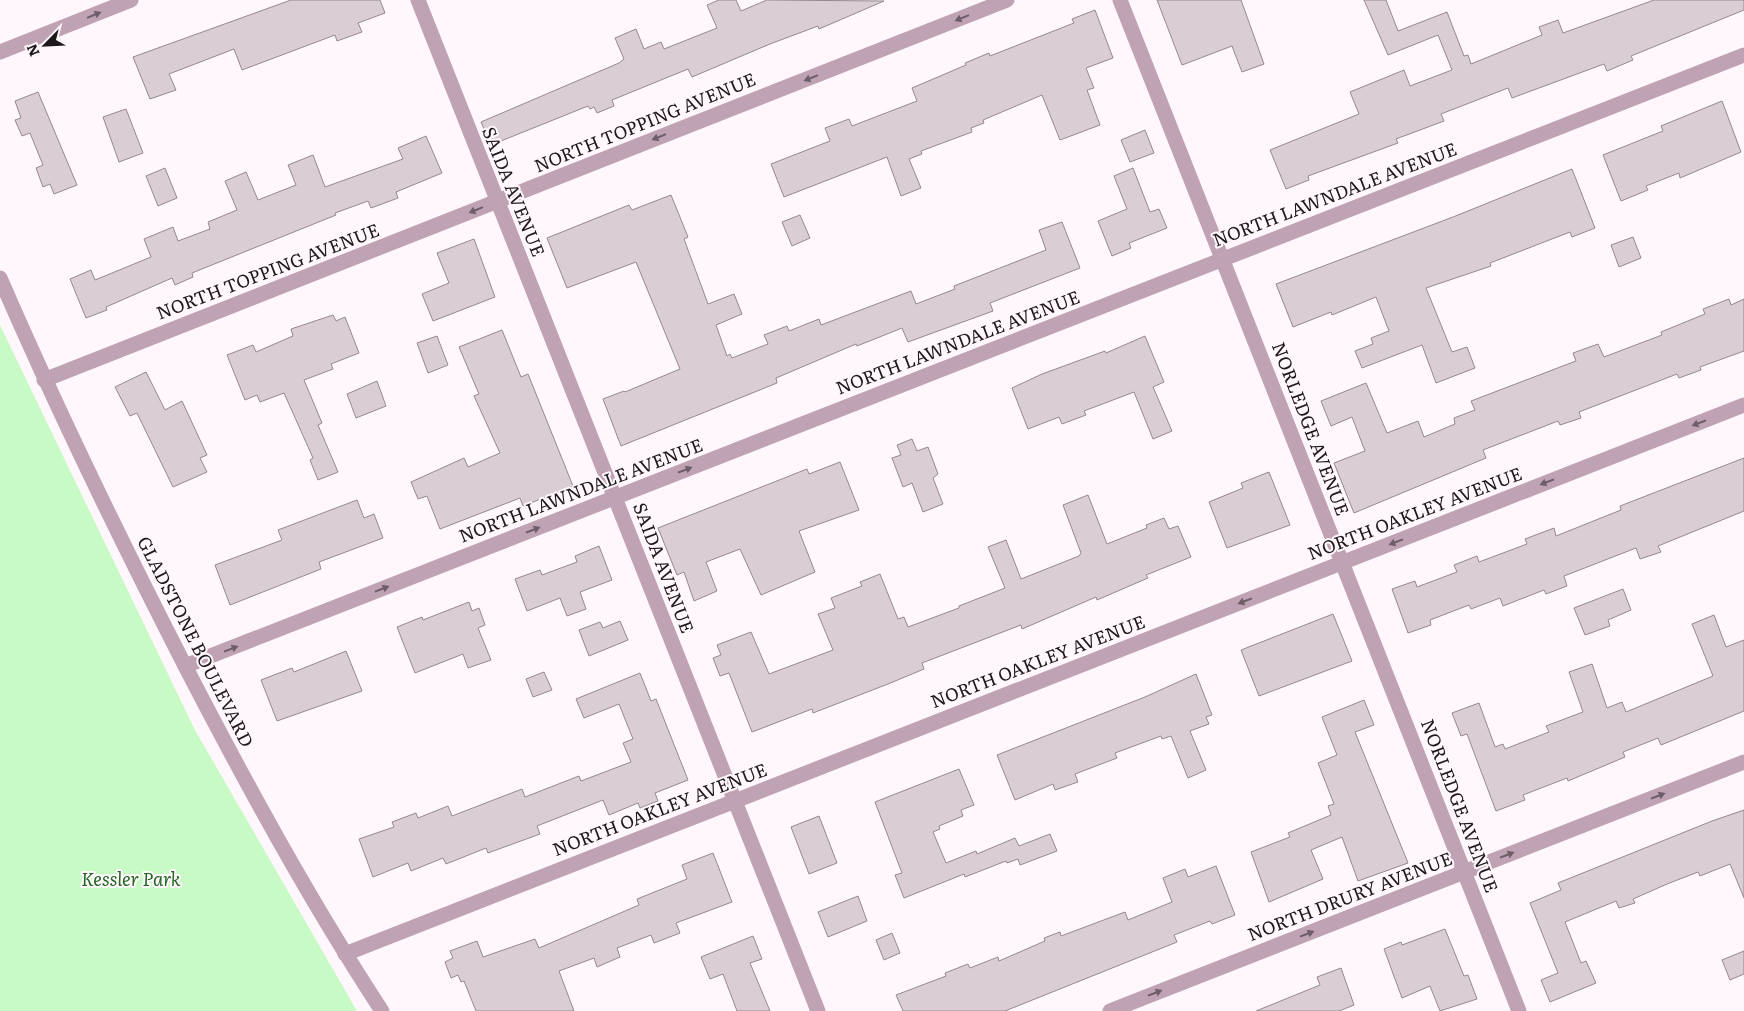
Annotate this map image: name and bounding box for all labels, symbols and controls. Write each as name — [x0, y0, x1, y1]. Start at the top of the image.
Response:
one-way arrow — [87, 11, 102, 19]
one-way arrow — [954, 14, 969, 22]
north arrow — [20, 20, 70, 70]
text: N — [21, 41, 44, 60]
street label: NORTH TOPPING AVENUE — [530, 65, 759, 179]
one-way arrow — [803, 74, 818, 82]
street label: SAIDA AVENUE — [476, 122, 553, 260]
one-way arrow — [652, 134, 667, 142]
street label: NORTH LAWNDALE AVENUE — [1208, 134, 1460, 253]
one-way arrow — [468, 206, 483, 214]
street label: NORTH TOPPING AVENUE — [152, 216, 383, 326]
street label: NORTH LAWNDALE AVENUE — [831, 282, 1083, 401]
street label: NORLEDGE AVENUE — [1266, 338, 1357, 519]
one-way arrow — [1691, 420, 1706, 427]
street label: NORTH LAWNDALE AVENUE — [454, 430, 706, 549]
street label: NORTH OAKLEY AVENUE — [1303, 459, 1526, 566]
one-way arrow — [677, 466, 692, 473]
one-way arrow — [1540, 479, 1555, 487]
street label: SAIDA AVENUE — [627, 498, 702, 637]
one-way arrow — [526, 526, 541, 534]
street label: GLADSTONE BOULEVARD — [131, 531, 261, 751]
one-way arrow — [1388, 538, 1403, 546]
one-way arrow — [375, 585, 390, 593]
one-way arrow — [1237, 597, 1252, 605]
street label: NORTH OAKLEY AVENUE — [926, 607, 1149, 714]
one-way arrow — [224, 644, 238, 652]
street label: NORLEDGE AVENUE — [1415, 715, 1506, 896]
street label: NORTH OAKLEY AVENUE — [548, 755, 771, 862]
one-way arrow — [1651, 792, 1666, 800]
street label: NORTH DRURY AVENUE — [1243, 844, 1456, 947]
one-way arrow — [1500, 851, 1515, 859]
park label: Kessler Park — [81, 865, 181, 892]
one-way arrow — [1300, 930, 1315, 938]
one-way arrow — [1148, 989, 1163, 996]

